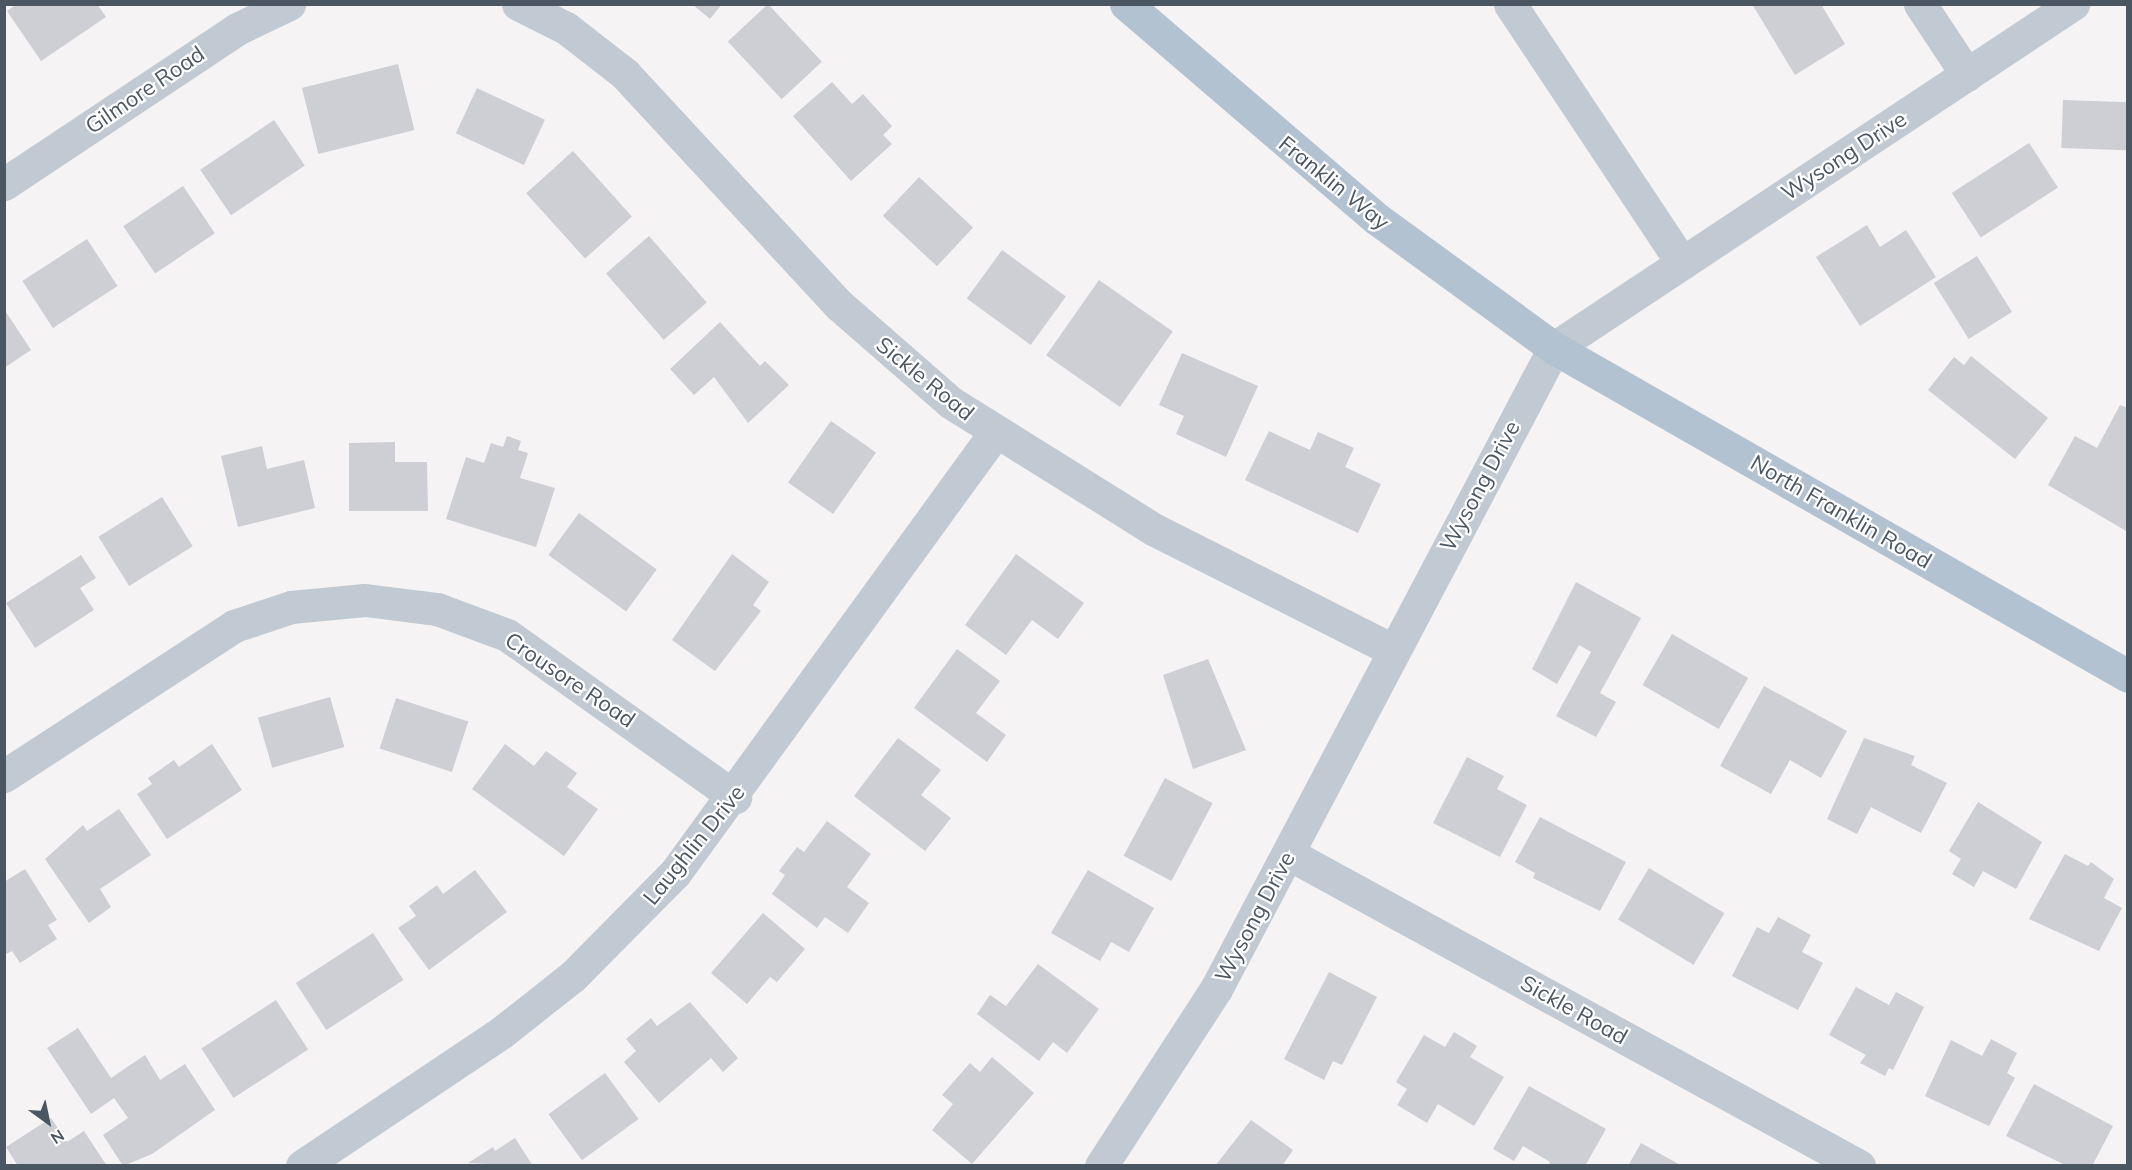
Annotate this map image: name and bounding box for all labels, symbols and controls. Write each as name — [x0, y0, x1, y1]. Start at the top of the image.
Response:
street label: Gilmore Road — [80, 40, 210, 140]
street label: Wysong Drive — [1776, 106, 1912, 206]
street label: Franklin Way — [1273, 130, 1395, 236]
street label: Sickle Road — [871, 332, 979, 426]
street label: Wysong Drive — [1435, 416, 1525, 556]
street label: North Franklin Road — [1746, 449, 1936, 575]
street label: Crousore Road — [500, 627, 640, 733]
street label: Laughlin Drive — [638, 780, 750, 910]
street label: Wysong Drive — [1210, 847, 1300, 987]
street label: Sickle Road — [1516, 970, 1632, 1050]
north arrow — [18, 1092, 78, 1152]
text: N — [47, 1125, 68, 1149]

